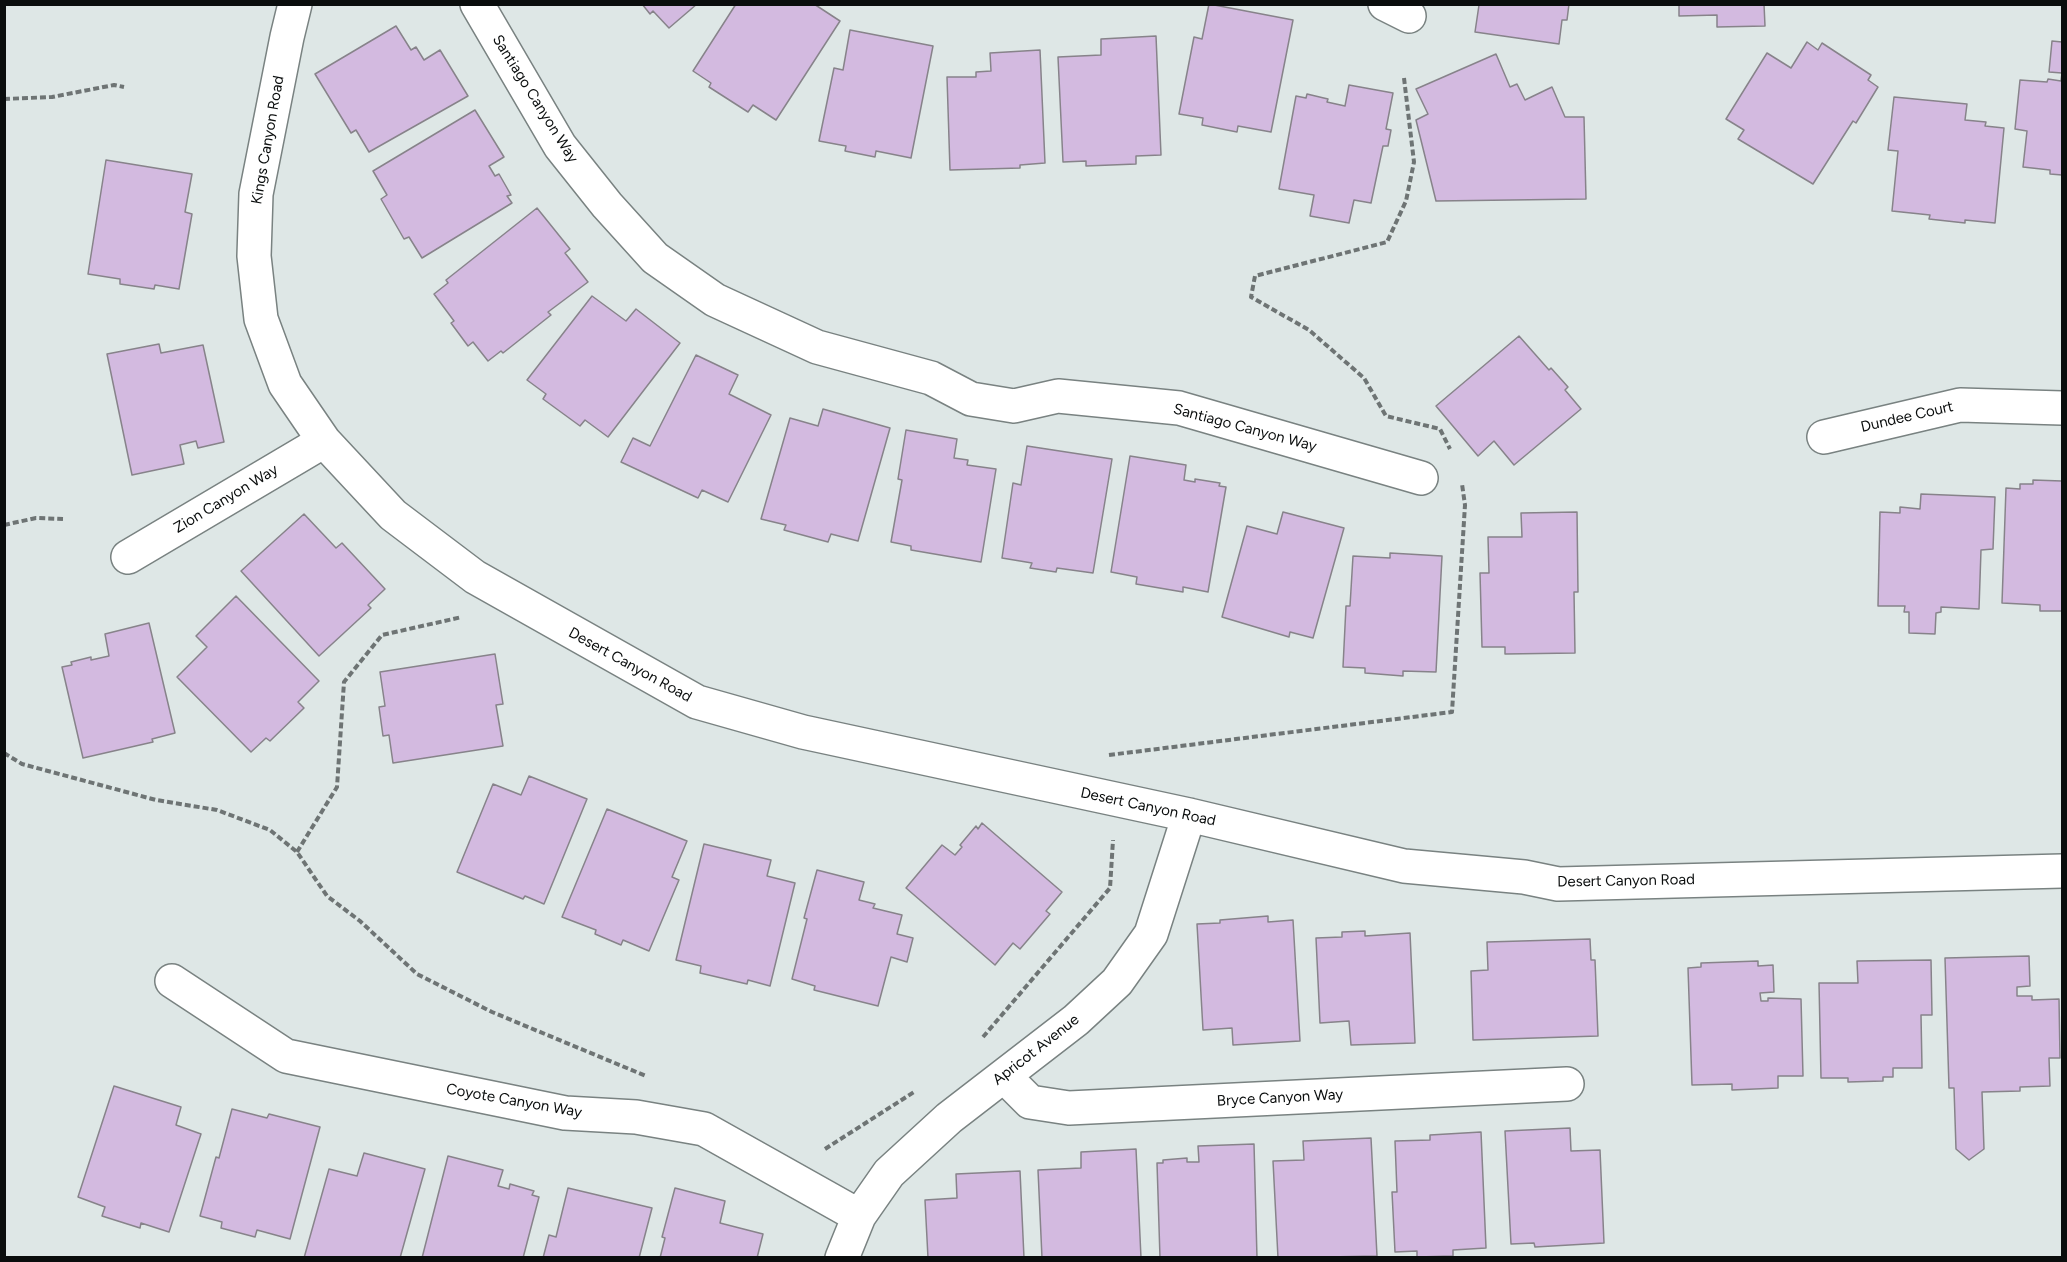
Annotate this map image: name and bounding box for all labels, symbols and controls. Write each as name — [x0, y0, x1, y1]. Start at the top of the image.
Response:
street label: Santiago Canyon Way — [488, 32, 582, 166]
street label: Kings Canyon Road — [248, 74, 288, 206]
street label: Dundee Court — [1859, 398, 1955, 436]
street label: Santiago Canyon Way — [1171, 400, 1319, 456]
street label: Zion Canyon Way — [171, 461, 281, 537]
street label: Desert Canyon Road — [565, 624, 695, 706]
street label: Desert Canyon Road — [1079, 784, 1217, 830]
street label: Desert Canyon Road — [1557, 871, 1695, 891]
street label: Apricot Avenue — [989, 1011, 1083, 1089]
street label: Coyote Canyon Way — [445, 1080, 583, 1122]
street label: Bryce Canyon Way — [1216, 1086, 1344, 1110]

